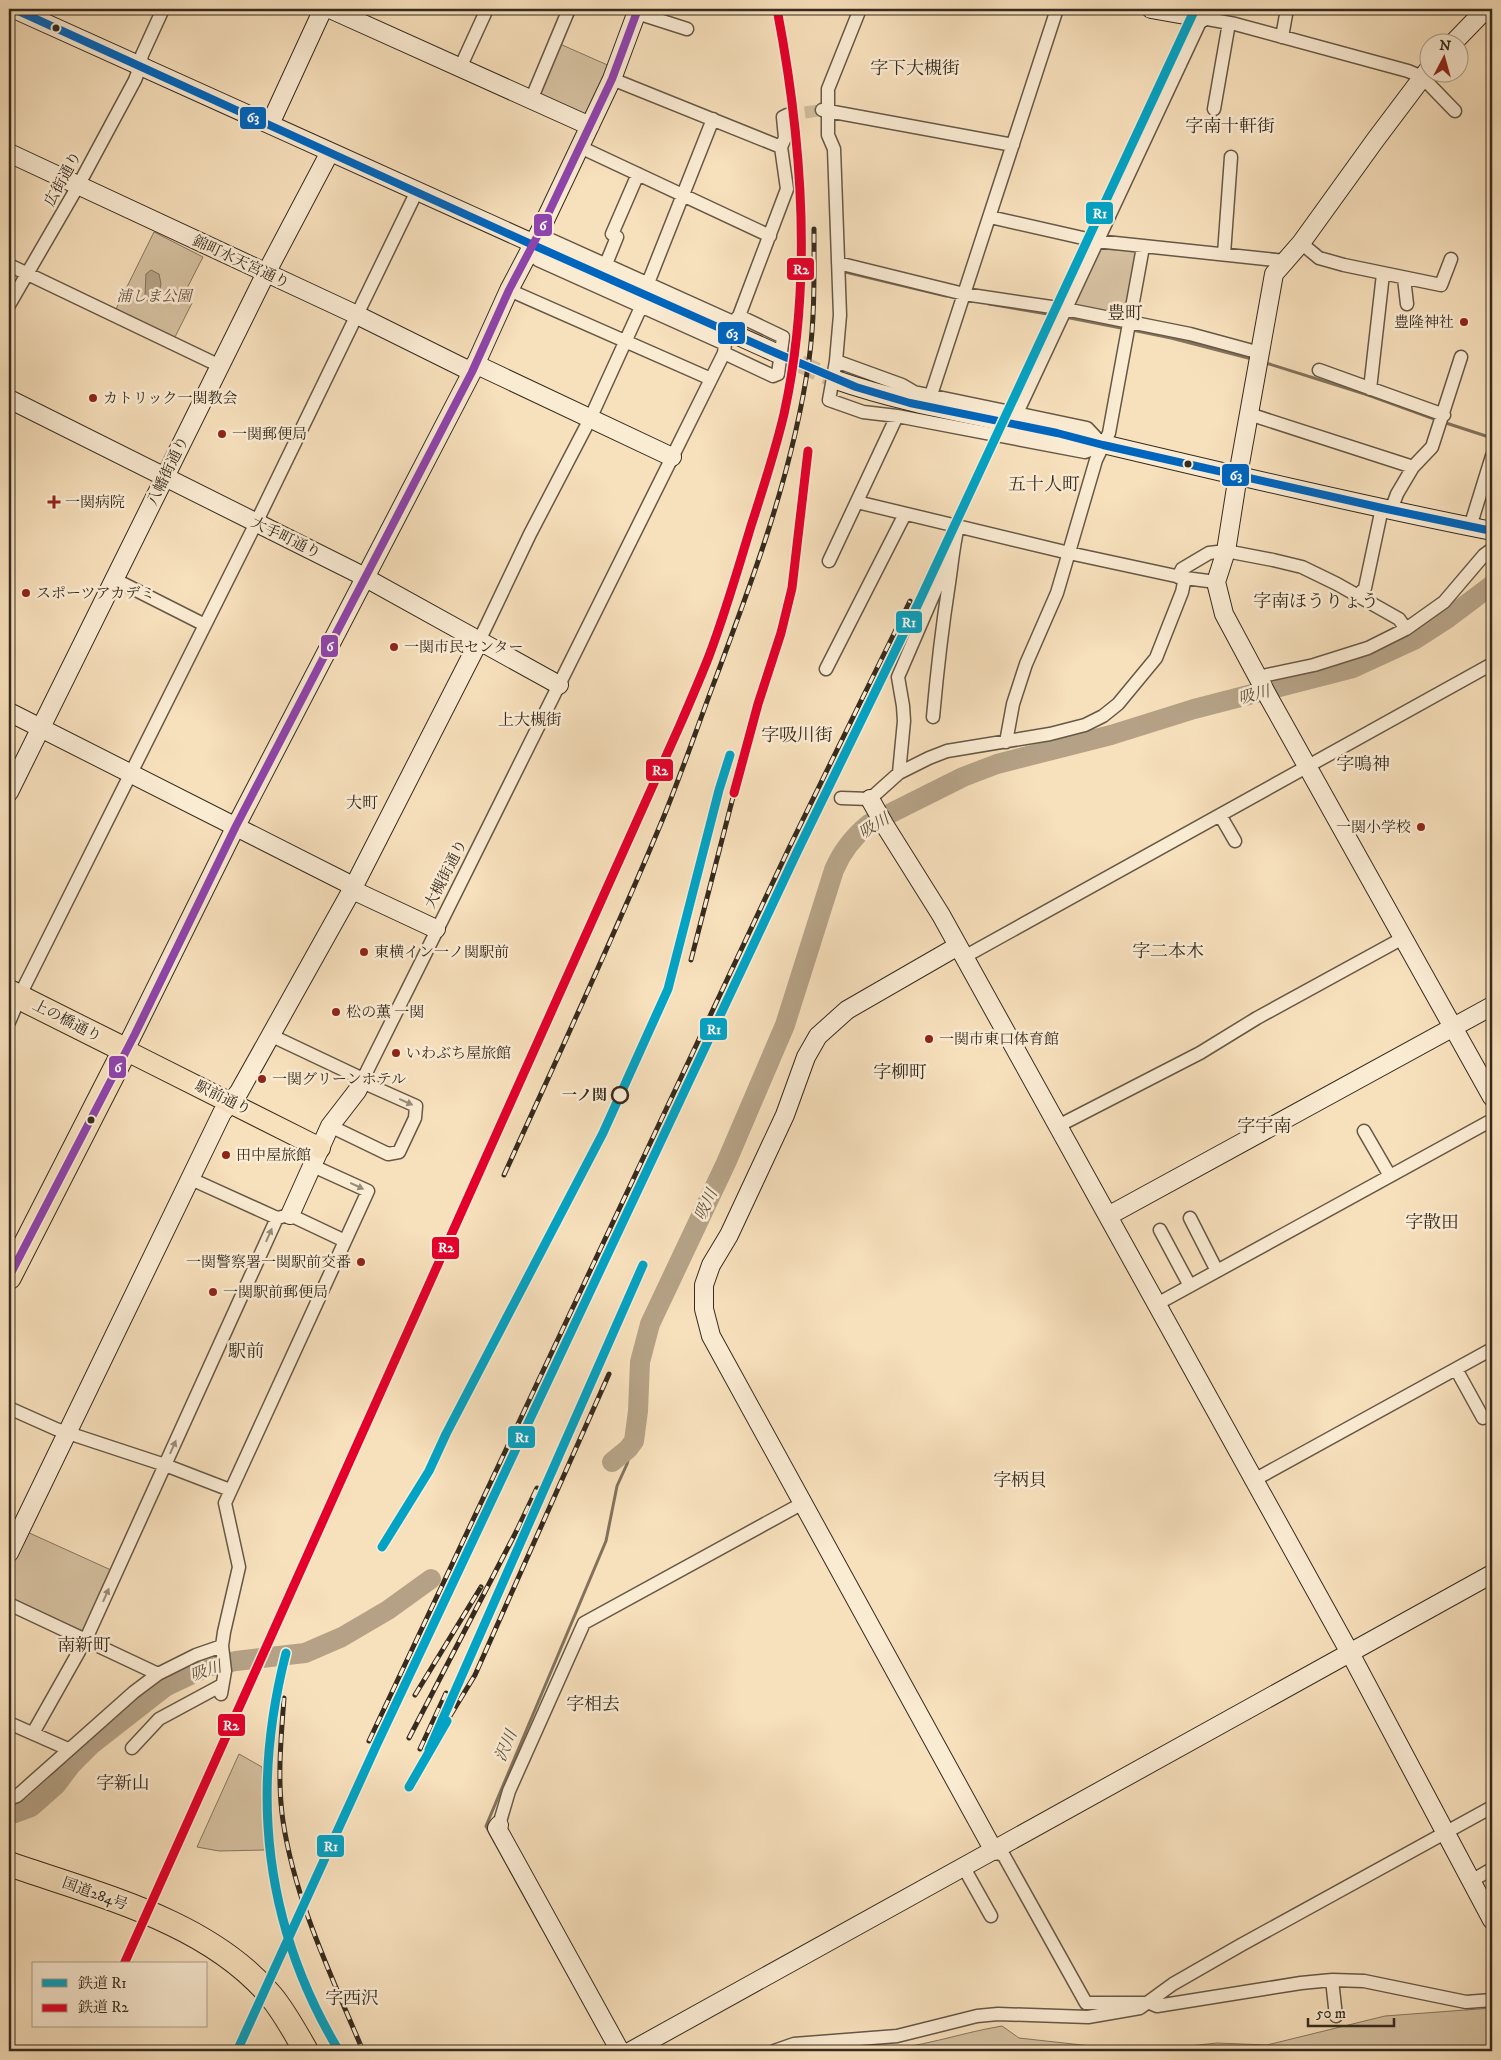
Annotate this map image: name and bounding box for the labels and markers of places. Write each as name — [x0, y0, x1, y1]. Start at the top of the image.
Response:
unlabelled marker — [51, 23, 61, 33]
place label: 豊隆神社 — [1394, 313, 1454, 332]
marker: 豊隆神社 — [1458, 316, 1470, 328]
place label: カトリック一関教会 — [103, 389, 237, 408]
marker: カトリック一関教会 — [87, 392, 99, 404]
place label: 一関郵便局 — [232, 425, 307, 444]
marker: 一関郵便局 — [216, 428, 228, 440]
unlabelled marker — [1183, 459, 1193, 469]
place label: 一関病院 — [65, 493, 125, 512]
marker: 一関病院 — [47, 495, 61, 509]
place label: スポーツアカデミ — [36, 584, 155, 603]
marker: スポーツアカデミ — [20, 587, 32, 599]
place label: 一関市民センター — [404, 638, 523, 657]
marker: 一関市民センター — [388, 641, 400, 653]
place label: 一関小学校 — [1336, 818, 1411, 837]
marker: 一関小学校 — [1415, 821, 1427, 833]
place label: 東横イン一ノ関駅前 — [374, 943, 509, 962]
marker: 東横イン一ノ関駅前 — [358, 946, 370, 958]
place label: 松の薫 一関 — [346, 1003, 424, 1022]
marker: 松の薫 一関 — [330, 1006, 342, 1018]
place label: 一関市東口体育館 — [939, 1030, 1059, 1049]
marker: 一関市東口体育館 — [923, 1033, 935, 1045]
place label: いわぶち屋旅館 — [406, 1044, 511, 1063]
marker: いわぶち屋旅館 — [390, 1047, 402, 1059]
place label: 一関グリーンホテル — [272, 1070, 406, 1089]
marker: 一関グリーンホテル — [256, 1073, 268, 1085]
place label: 一ノ関 — [562, 1086, 607, 1105]
marker: 一ノ関 — [611, 1086, 629, 1104]
unlabelled marker — [86, 1115, 96, 1125]
place label: 田中屋旅館 — [236, 1146, 311, 1165]
marker: 田中屋旅館 — [220, 1149, 232, 1161]
place label: 一関警察署一関駅前交番 — [186, 1253, 351, 1272]
marker: 一関警察署一関駅前交番 — [355, 1256, 367, 1268]
place label: 一関駅前郵便局 — [223, 1283, 328, 1302]
marker: 一関駅前郵便局 — [207, 1286, 219, 1298]

